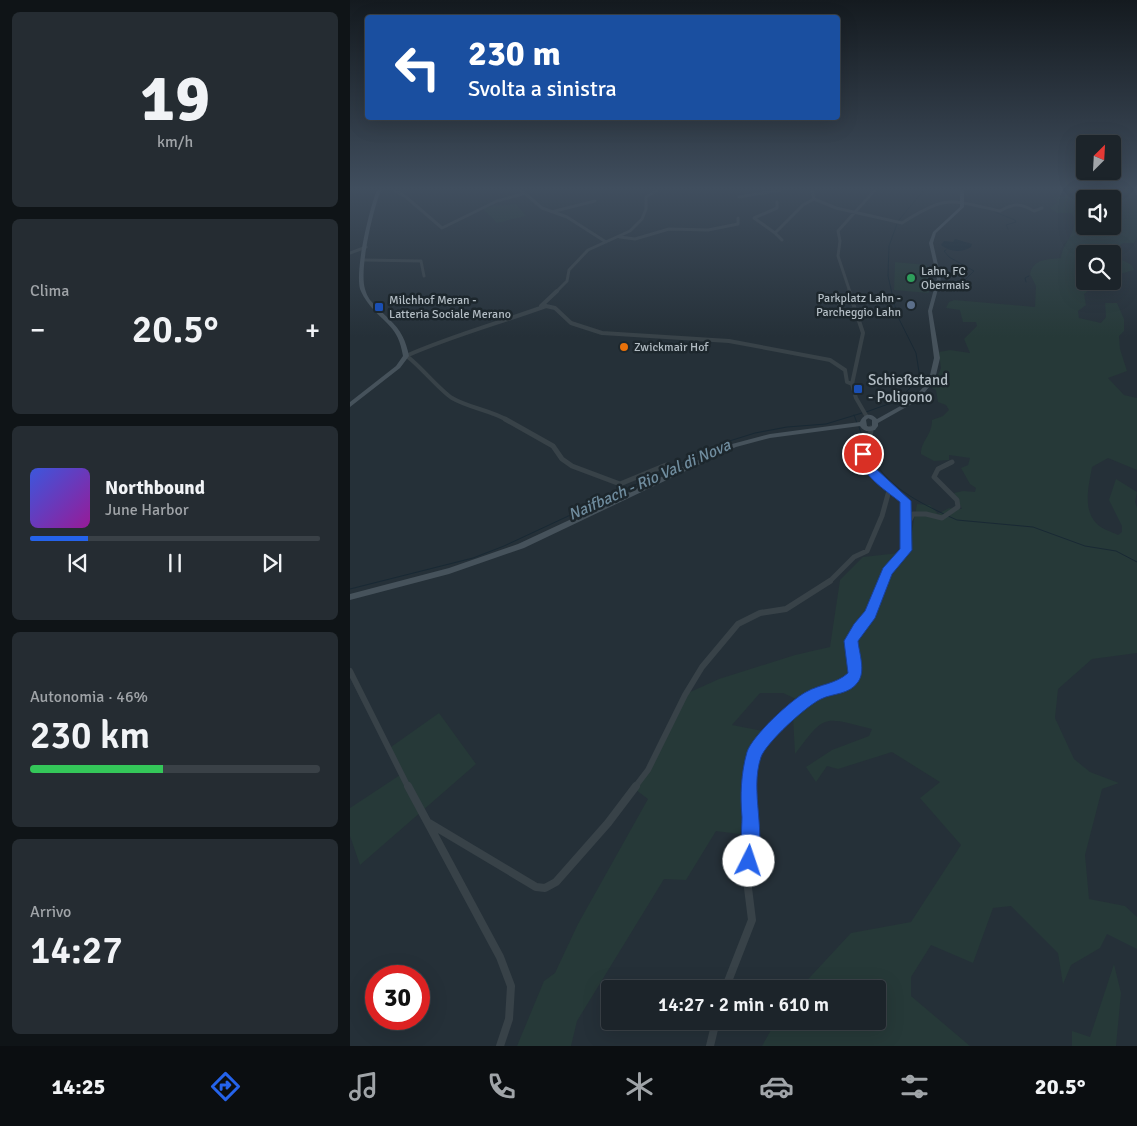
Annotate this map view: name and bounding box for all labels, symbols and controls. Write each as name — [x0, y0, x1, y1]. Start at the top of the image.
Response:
text: 230 m — [468, 32, 561, 75]
icon: left — [385, 35, 450, 100]
text: 19 — [140, 59, 210, 139]
text: Svolta a sinistra — [468, 75, 617, 102]
text: km/h — [157, 132, 193, 152]
north arrow — [1076, 135, 1121, 180]
map controls — [1076, 135, 1121, 290]
button: sound — [1076, 190, 1121, 235]
button: search — [1076, 245, 1121, 290]
place label: Lahn, FC Obermais — [921, 264, 970, 293]
marker: Lahn, FC Obermais — [905, 272, 917, 284]
text: Clima — [30, 281, 69, 301]
place label: Parkplatz Lahn - Parcheggio Lahn — [816, 291, 901, 320]
place label: Milchhof Meran - Latteria Sociale Merano — [389, 293, 511, 322]
marker: Parkplatz Lahn - Parcheggio Lahn — [905, 299, 917, 311]
marker: Milchhof Meran - Latteria Sociale Merano — [373, 301, 385, 313]
text: 20.5° — [132, 306, 218, 353]
text: − — [30, 313, 45, 347]
text: + — [305, 313, 320, 347]
place label: Zwickmair Hof — [634, 340, 709, 355]
marker: Zwickmair Hof — [618, 341, 630, 353]
place label: Schießstand - Poligono — [868, 371, 948, 406]
marker: Schießstand - Poligono — [852, 383, 864, 395]
pin — [842, 433, 884, 475]
water label: Naifbach - Rio Val di Nova — [565, 435, 734, 525]
icon: arrive — [849, 440, 877, 468]
text: Northbound — [105, 476, 205, 500]
text: June Harbor — [105, 500, 189, 520]
icon: previous — [64, 549, 92, 577]
icon: pause — [161, 549, 189, 577]
icon: next — [258, 549, 286, 577]
text: Autonomia · 46% — [30, 687, 148, 707]
text: 230 km — [30, 712, 150, 759]
position arrow — [722, 834, 774, 886]
text: Arrivo — [30, 902, 71, 922]
text: 14:27 — [30, 927, 123, 974]
speed limit sign: 30 — [365, 965, 430, 1030]
text: 14:27 · 2 min · 610 m — [658, 993, 829, 1017]
icon: directions — [208, 1069, 243, 1104]
icon: music — [346, 1069, 381, 1104]
icon: phone — [484, 1069, 519, 1104]
icon: climate — [622, 1069, 657, 1104]
icon: car — [759, 1069, 794, 1104]
icon: filters — [897, 1069, 932, 1104]
text: 14:25 — [51, 1073, 105, 1100]
text: 20.5° — [1035, 1073, 1086, 1100]

